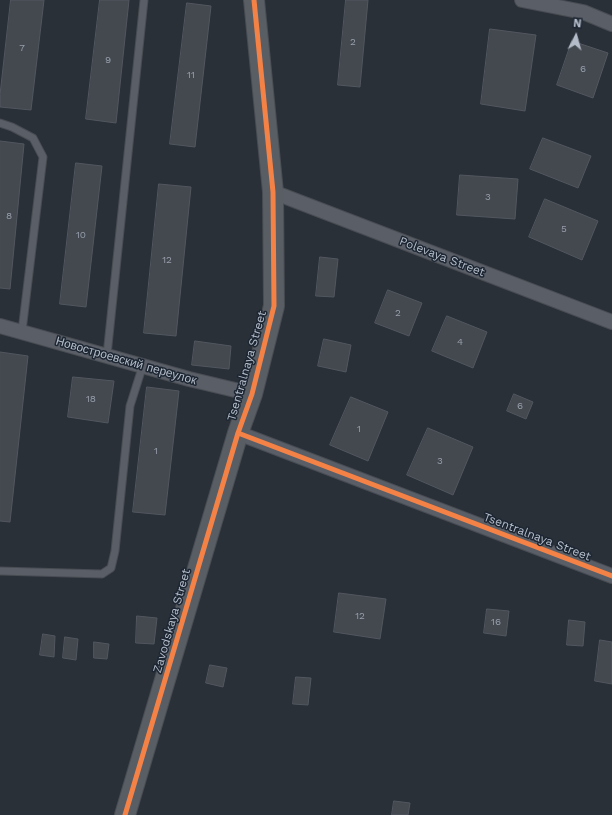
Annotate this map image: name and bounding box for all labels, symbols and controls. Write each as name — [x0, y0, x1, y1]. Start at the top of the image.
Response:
north arrow — [556, 16, 596, 56]
text: N — [573, 17, 582, 30]
house number: 2 — [350, 36, 356, 48]
house number: 7 — [19, 42, 25, 54]
house number: 9 — [105, 54, 111, 66]
house number: 6 — [580, 63, 586, 75]
house number: 11 — [187, 69, 195, 81]
house number: 3 — [485, 191, 491, 203]
house number: 8 — [6, 210, 12, 222]
house number: 5 — [561, 223, 567, 235]
house number: 10 — [76, 229, 86, 241]
street label: Polevaya Street — [397, 234, 487, 280]
house number: 12 — [162, 254, 172, 266]
house number: 2 — [395, 307, 401, 319]
street label: Tsentralnaya Street — [224, 309, 270, 423]
street label: Новостроевский переулок — [54, 334, 198, 388]
house number: 4 — [457, 336, 463, 348]
house number: 18 — [86, 393, 96, 405]
house number: 6 — [517, 400, 523, 412]
house number: 1 — [357, 423, 361, 435]
house number: 1 — [154, 445, 158, 457]
house number: 3 — [437, 455, 443, 467]
street label: Tsentralnaya Street — [481, 510, 593, 564]
street label: Zavodskaya Street — [150, 567, 194, 675]
house number: 12 — [355, 610, 365, 622]
house number: 16 — [491, 616, 501, 628]

